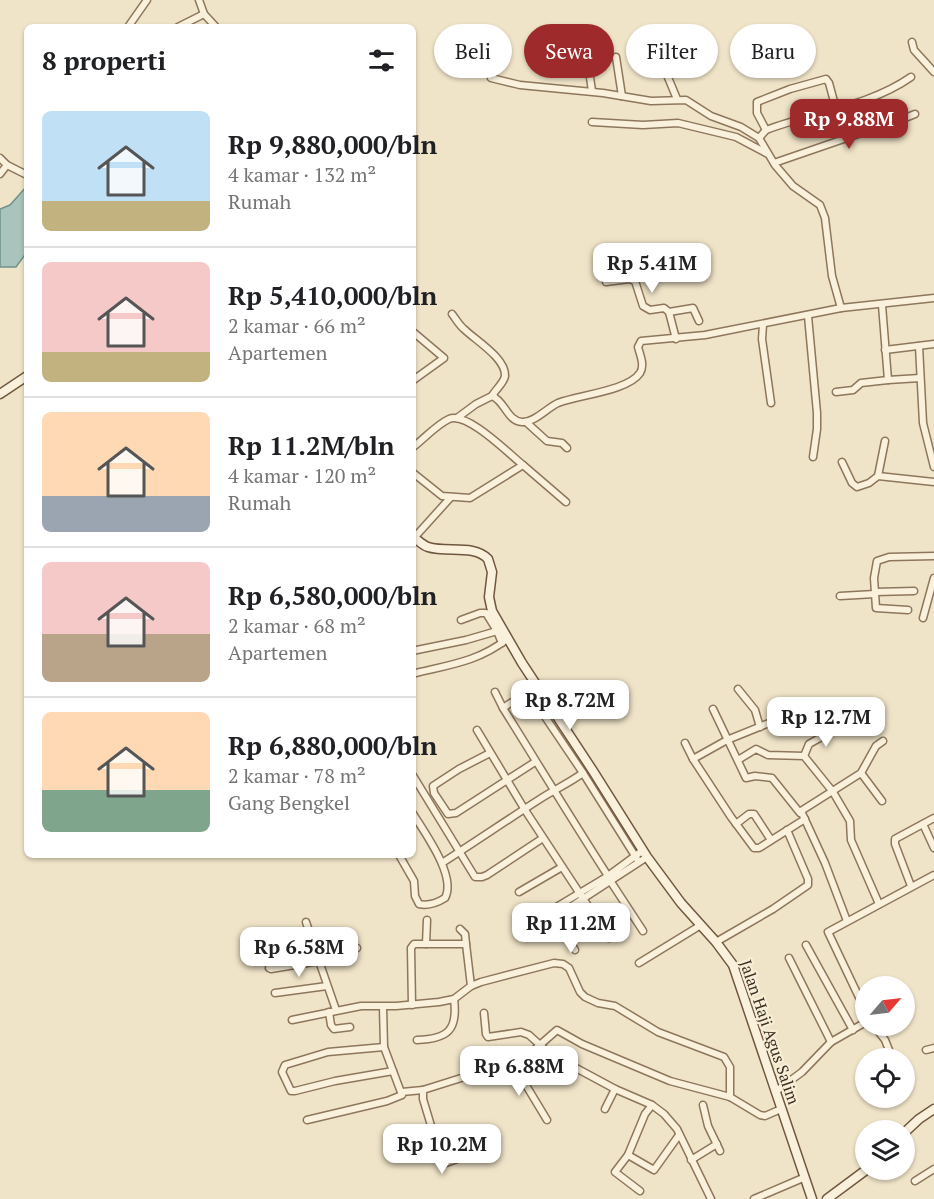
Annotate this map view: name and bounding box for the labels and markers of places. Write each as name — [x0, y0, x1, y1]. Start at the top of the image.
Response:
pin: Rp 9.88M — [787, 99, 911, 150]
pin: Rp 5.41M — [590, 243, 714, 294]
pin: Rp 8.72M — [508, 680, 632, 731]
pin: Rp 12.7M — [764, 697, 888, 748]
pin: Rp 11.2M — [509, 903, 633, 954]
pin: Rp 6.58M — [237, 927, 361, 978]
pin: Rp 6.88M — [457, 1046, 581, 1097]
pin: Rp 10.2M — [380, 1124, 504, 1175]

